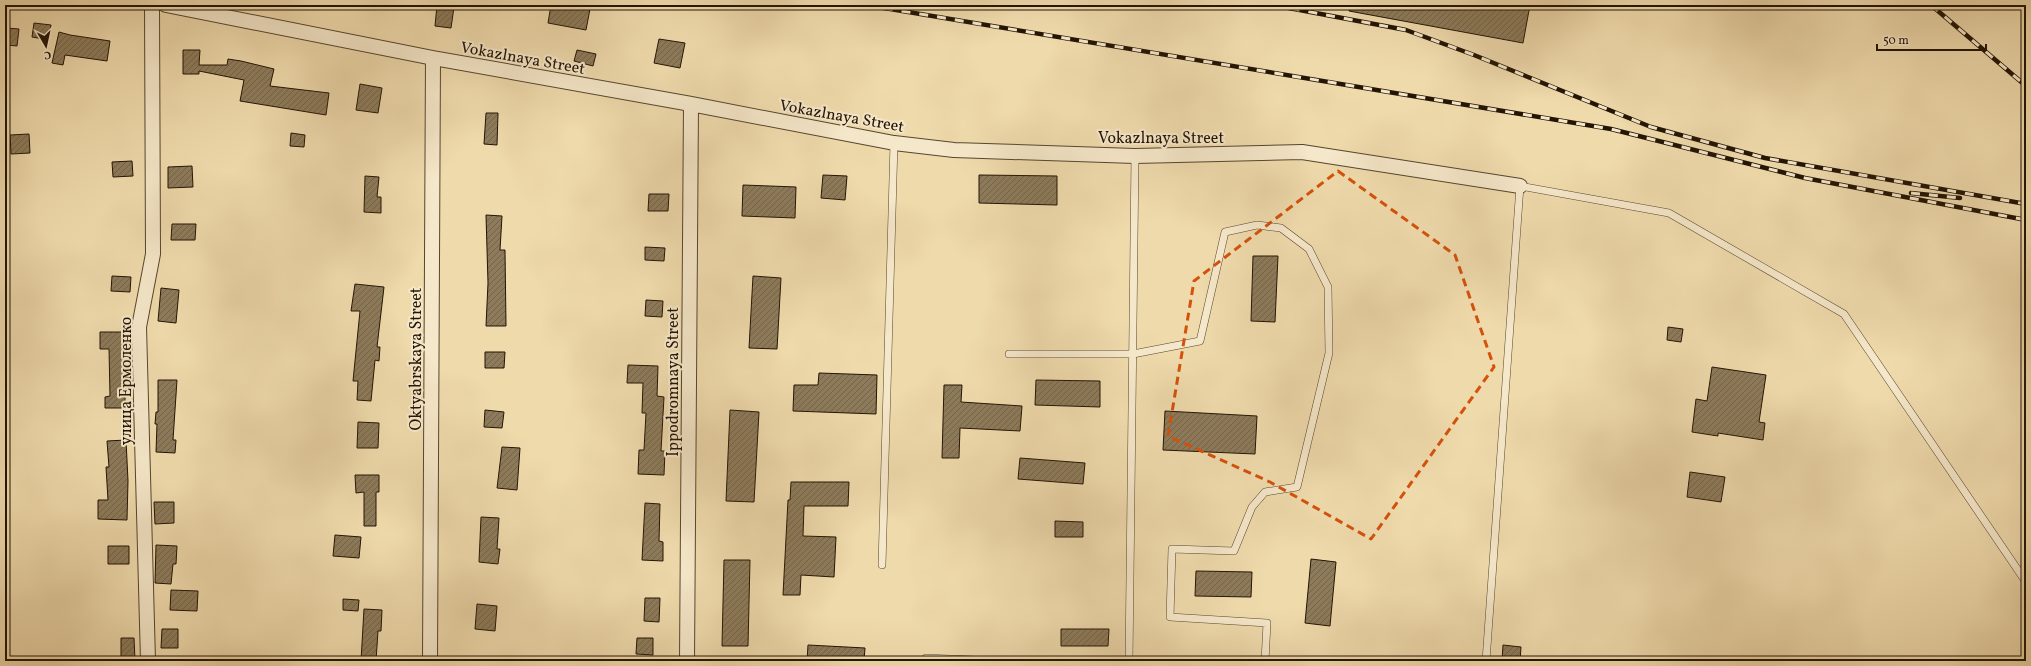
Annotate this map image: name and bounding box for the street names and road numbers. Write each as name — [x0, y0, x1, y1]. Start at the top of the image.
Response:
street label: Vokazlnaya Street — [459, 37, 587, 81]
street label: Vokazlnaya Street — [778, 95, 906, 139]
street label: Vokazlnaya Street — [1098, 128, 1224, 150]
street label: Oktyabrskaya Street — [406, 287, 428, 430]
street label: Ippodromnaya Street — [663, 307, 685, 457]
street label: улица Ермоленко — [116, 317, 138, 445]

